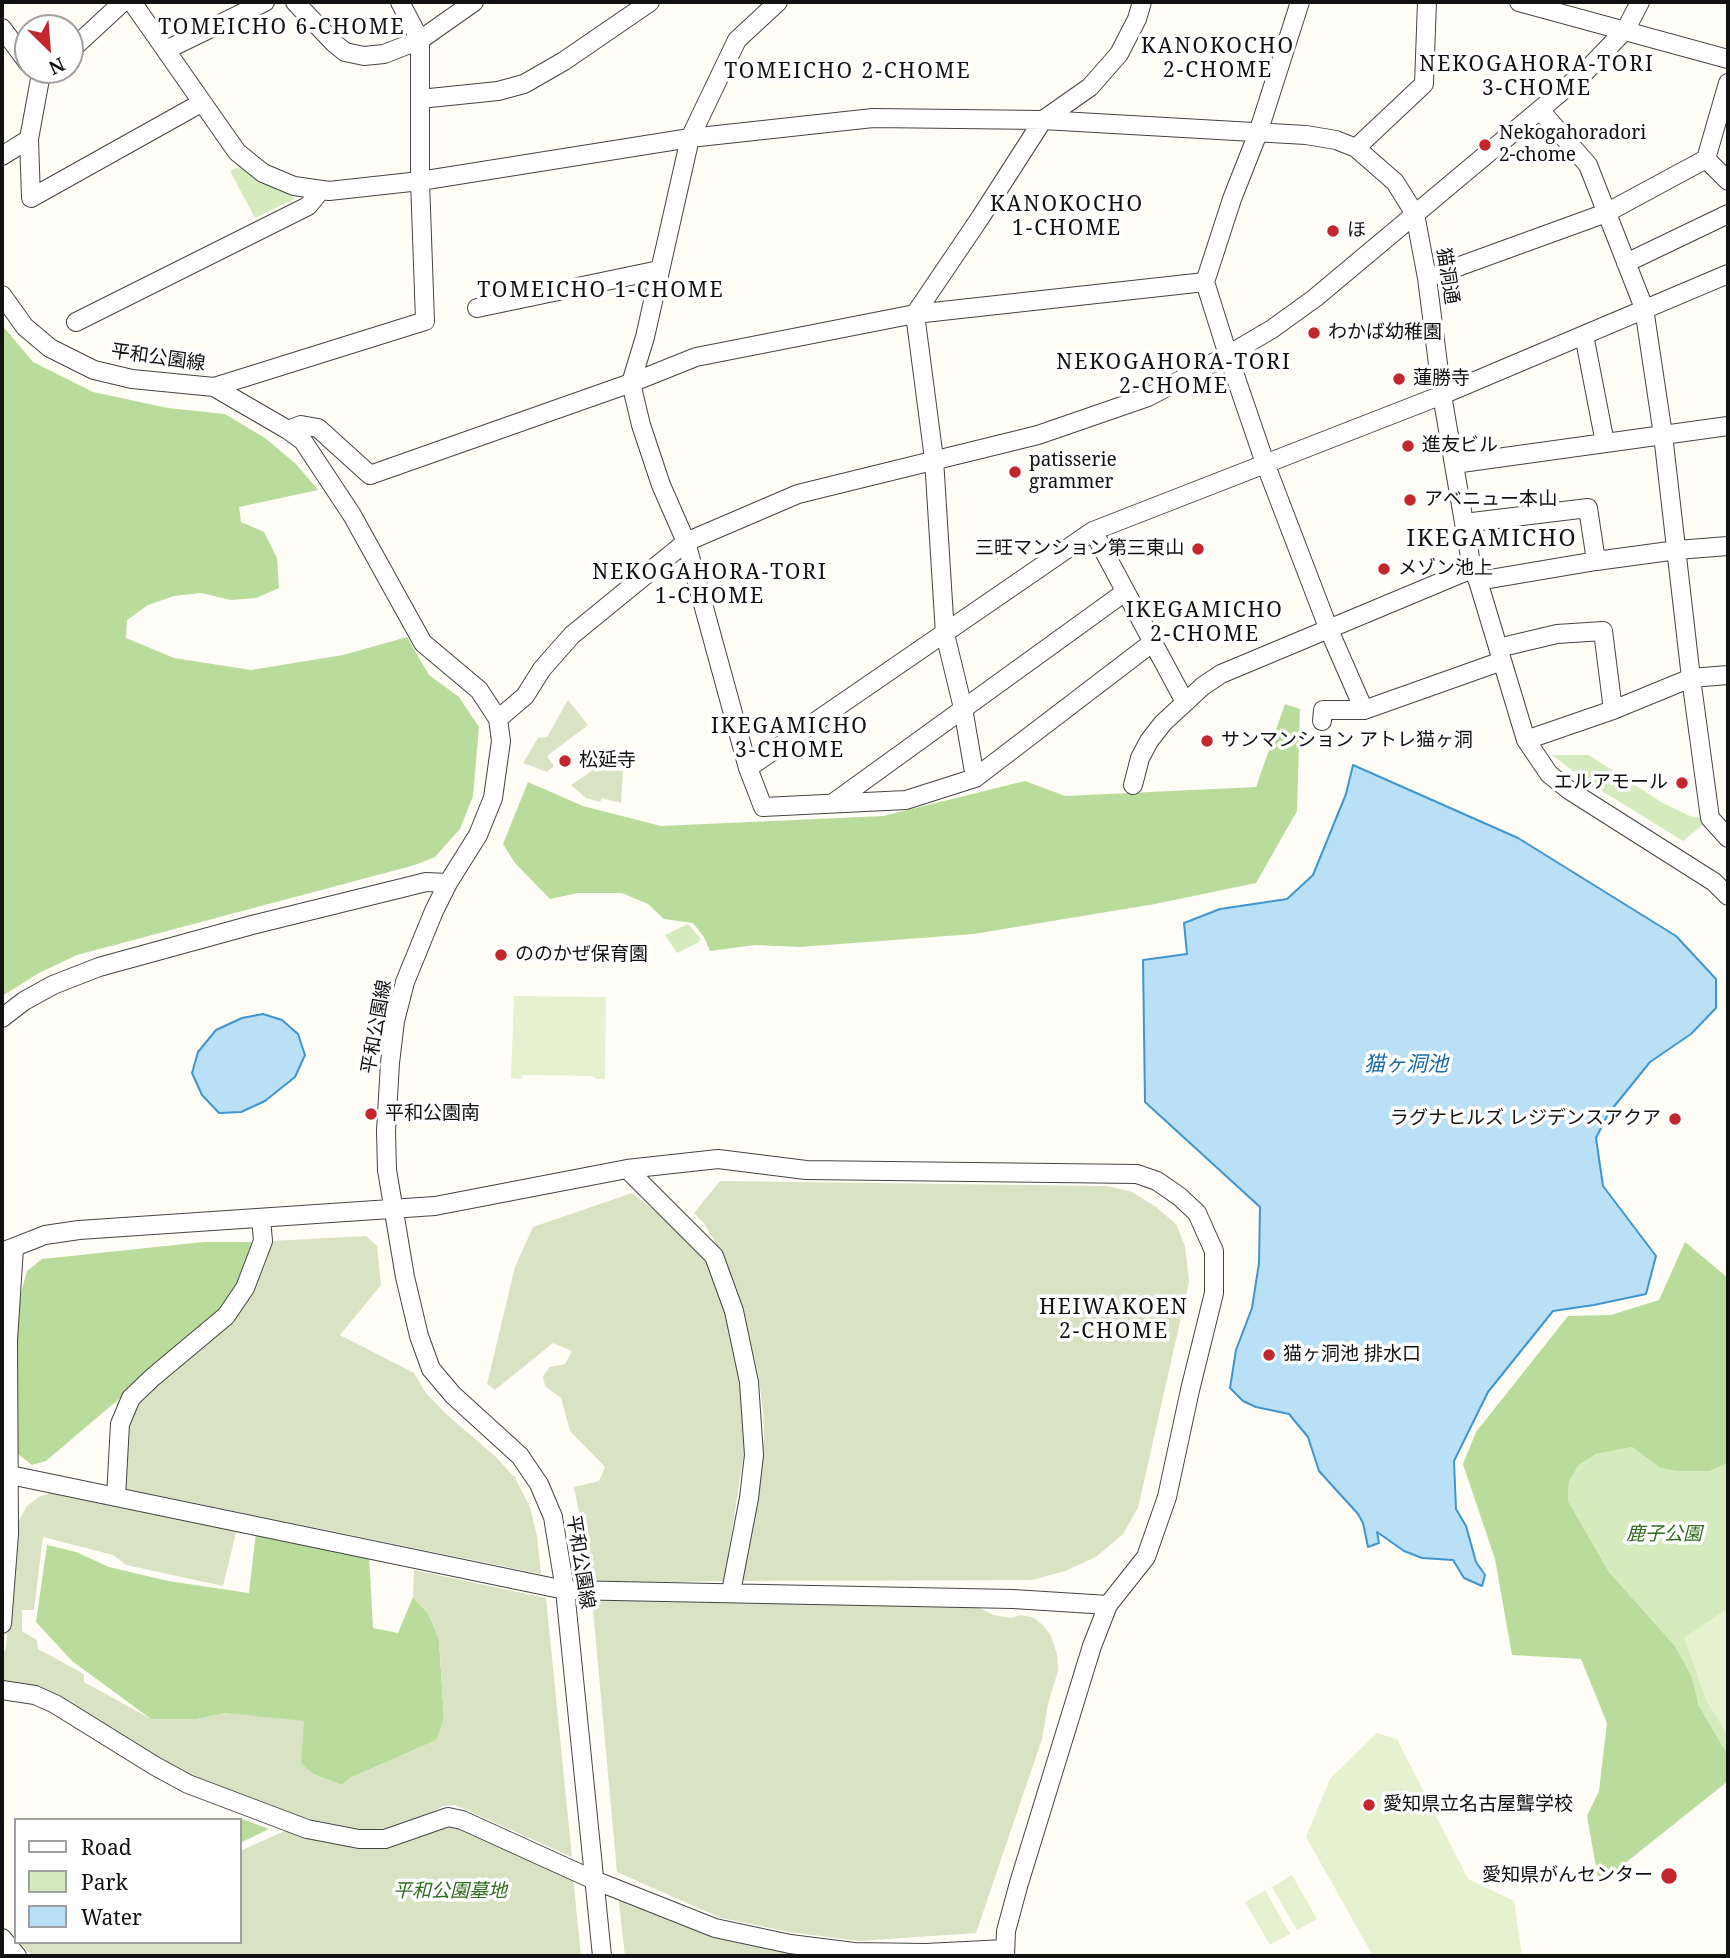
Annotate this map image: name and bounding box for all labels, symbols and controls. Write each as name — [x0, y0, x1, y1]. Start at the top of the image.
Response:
north arrow — [14, 14, 84, 84]
district label: TOMEICHO 6-CHOME — [160, 15, 404, 41]
district label: KANOKOCHO 2-CHOME — [1142, 34, 1294, 84]
text: N — [45, 51, 69, 81]
district label: NEKOGAHORA-TORI 3-CHOME — [1421, 52, 1653, 102]
district label: TOMEICHO 2-CHOME — [726, 59, 970, 85]
place label: Nekogahoradori 2-chome — [1499, 123, 1646, 167]
marker: Nekogahoradori 2-chome — [1477, 137, 1493, 153]
district label: KANOKOCHO 1-CHOME — [991, 192, 1143, 242]
place label: ほ — [1347, 220, 1366, 242]
marker: ほ — [1325, 223, 1341, 239]
street label: 猫洞通 — [1431, 246, 1463, 306]
district label: TOMEICHO 1-CHOME — [479, 278, 723, 304]
place label: わかば幼稚園 — [1328, 322, 1442, 344]
marker: わかば幼稚園 — [1306, 325, 1322, 341]
street label: 平和公園線 — [109, 340, 207, 376]
district label: NEKOGAHORA-TORI 2-CHOME — [1058, 350, 1290, 400]
place label: 蓮勝寺 — [1413, 368, 1470, 390]
marker: 蓮勝寺 — [1391, 371, 1407, 387]
place label: 進友ビル — [1422, 435, 1498, 457]
marker: 進友ビル — [1400, 438, 1416, 454]
place label: patisserie grammer — [1029, 450, 1117, 494]
marker: patisserie grammer — [1007, 464, 1023, 480]
place label: アベニュー本山 — [1424, 489, 1557, 511]
marker: アベニュー本山 — [1402, 492, 1418, 508]
district label: IKEGAMICHO — [1408, 525, 1576, 553]
place label: 三旺マンション第三東山 — [975, 538, 1184, 560]
marker: 三旺マンション第三東山 — [1190, 541, 1206, 557]
place label: メゾン池上 — [1398, 558, 1493, 580]
district label: NEKOGAHORA-TORI 1-CHOME — [594, 560, 826, 610]
marker: メゾン池上 — [1376, 561, 1392, 577]
district label: IKEGAMICHO 2-CHOME — [1127, 598, 1283, 648]
district label: IKEGAMICHO 3-CHOME — [712, 714, 868, 764]
place label: サンマンション アトレ猫ヶ洞 — [1221, 730, 1473, 752]
marker: サンマンション アトレ猫ヶ洞 — [1199, 733, 1215, 749]
place label: 松延寺 — [579, 750, 636, 772]
marker: 松延寺 — [557, 753, 573, 769]
place label: エルアモール — [1554, 772, 1668, 794]
marker: エルアモール — [1674, 775, 1690, 791]
place label: ののかぜ保育園 — [515, 944, 648, 966]
marker: ののかぜ保育園 — [493, 947, 509, 963]
street label: 平和公園線 — [358, 978, 396, 1076]
water label: 猫ヶ洞池 — [1364, 1052, 1448, 1078]
place label: 平和公園南 — [385, 1103, 480, 1125]
marker: 平和公園南 — [363, 1106, 379, 1122]
place label: ラグナヒルズ レジデンスアクア — [1390, 1108, 1661, 1130]
marker: ラグナヒルズ レジデンスアクア — [1667, 1111, 1683, 1127]
district label: HEIWAKOEN 2-CHOME — [1040, 1295, 1188, 1345]
place label: 猫ヶ洞池 排水口 — [1283, 1344, 1421, 1366]
marker: 猫ヶ洞池 排水口 — [1261, 1347, 1277, 1363]
street label: 平和公園線 — [561, 1513, 599, 1611]
park label: 鹿子公園 — [1626, 1524, 1702, 1546]
place label: 愛知県立名古屋聾学校 — [1383, 1794, 1573, 1816]
marker: 愛知県立名古屋聾学校 — [1361, 1797, 1377, 1813]
legend — [14, 1818, 242, 1944]
text: Road — [81, 1833, 132, 1861]
place label: 愛知県がんセンター — [1482, 1865, 1653, 1887]
marker: 愛知県がんセンター — [1659, 1866, 1679, 1886]
text: Park — [81, 1868, 128, 1896]
park label: 平和公園墓地 — [393, 1881, 507, 1903]
text: Water — [81, 1903, 142, 1931]

